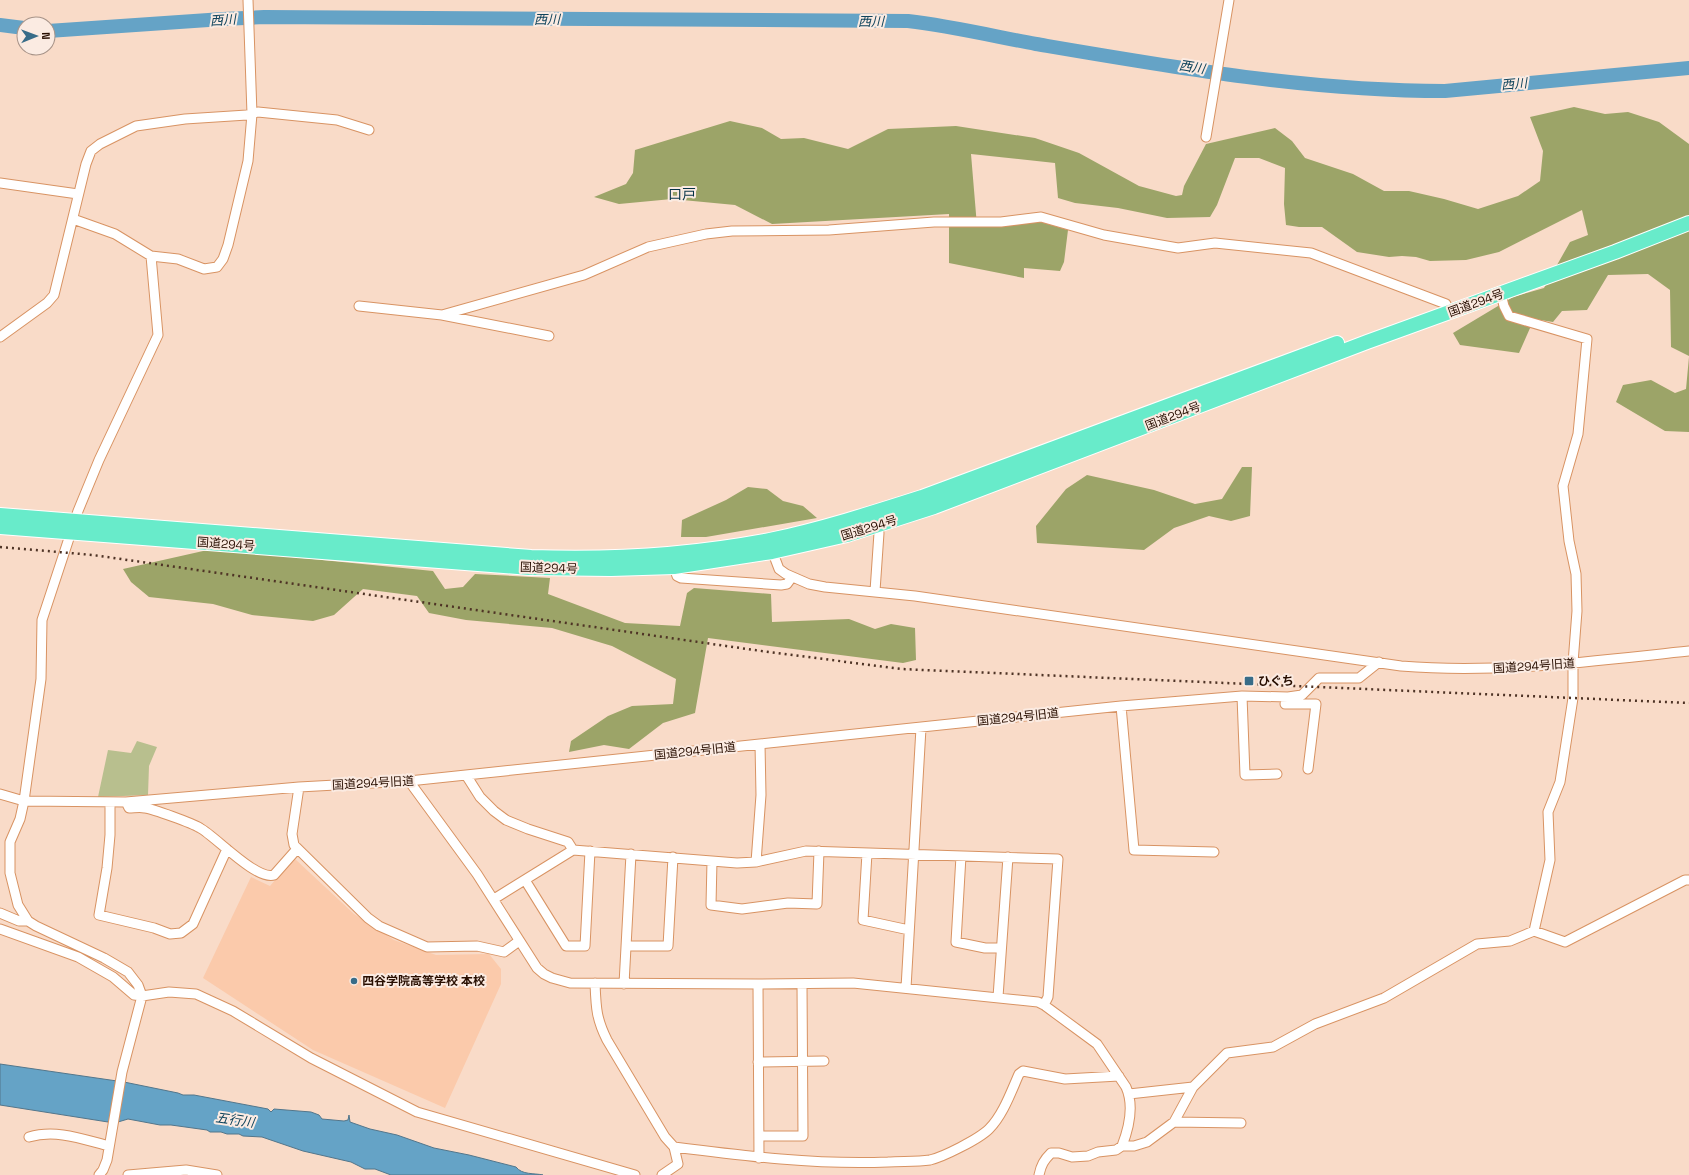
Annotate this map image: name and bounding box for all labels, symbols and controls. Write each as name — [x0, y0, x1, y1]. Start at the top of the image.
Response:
water label: 西川 — [209, 10, 239, 29]
water label: 西川 — [534, 11, 562, 28]
water label: 西川 — [858, 13, 886, 30]
north arrow — [16, 16, 56, 56]
text: N — [39, 32, 53, 40]
water label: 西川 — [1178, 57, 1208, 78]
water label: 西川 — [1500, 74, 1530, 94]
district label: 口戸 — [668, 185, 696, 203]
street label: 国道294号 — [1446, 286, 1506, 320]
street label: 国道294号 — [1143, 398, 1203, 434]
street label: 国道294号 — [839, 512, 899, 544]
street label: 国道294号 — [196, 534, 256, 554]
street label: 国道294号 — [520, 559, 578, 577]
street label: 国道294号旧道 — [1493, 655, 1575, 677]
place label: ひぐち — [1258, 673, 1294, 689]
marker: ひぐち — [1243, 675, 1255, 687]
street label: 国道294号旧道 — [976, 705, 1060, 729]
street label: 国道294号旧道 — [653, 739, 737, 763]
street label: 国道294号旧道 — [332, 773, 414, 793]
place label: 四谷学院高等学校 本校 — [362, 973, 485, 989]
marker: 四谷学院高等学校 本校 — [349, 976, 359, 986]
water label: 五行川 — [214, 1109, 257, 1131]

